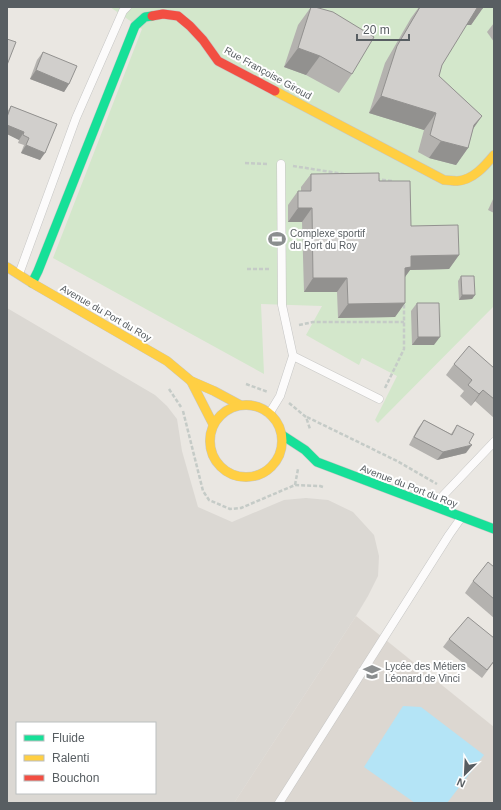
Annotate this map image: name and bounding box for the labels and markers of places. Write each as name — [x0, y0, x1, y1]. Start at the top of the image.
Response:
place label: Complexe sportif du Port du Roy — [290, 228, 365, 251]
sports icon: Complexe sportif du Port du Roy — [267, 229, 287, 249]
place label: Lycée des Métiers Léonard de Vinci — [385, 661, 466, 684]
school or university icon: Lycée des Métiers Léonard de Vinci — [362, 662, 382, 682]

